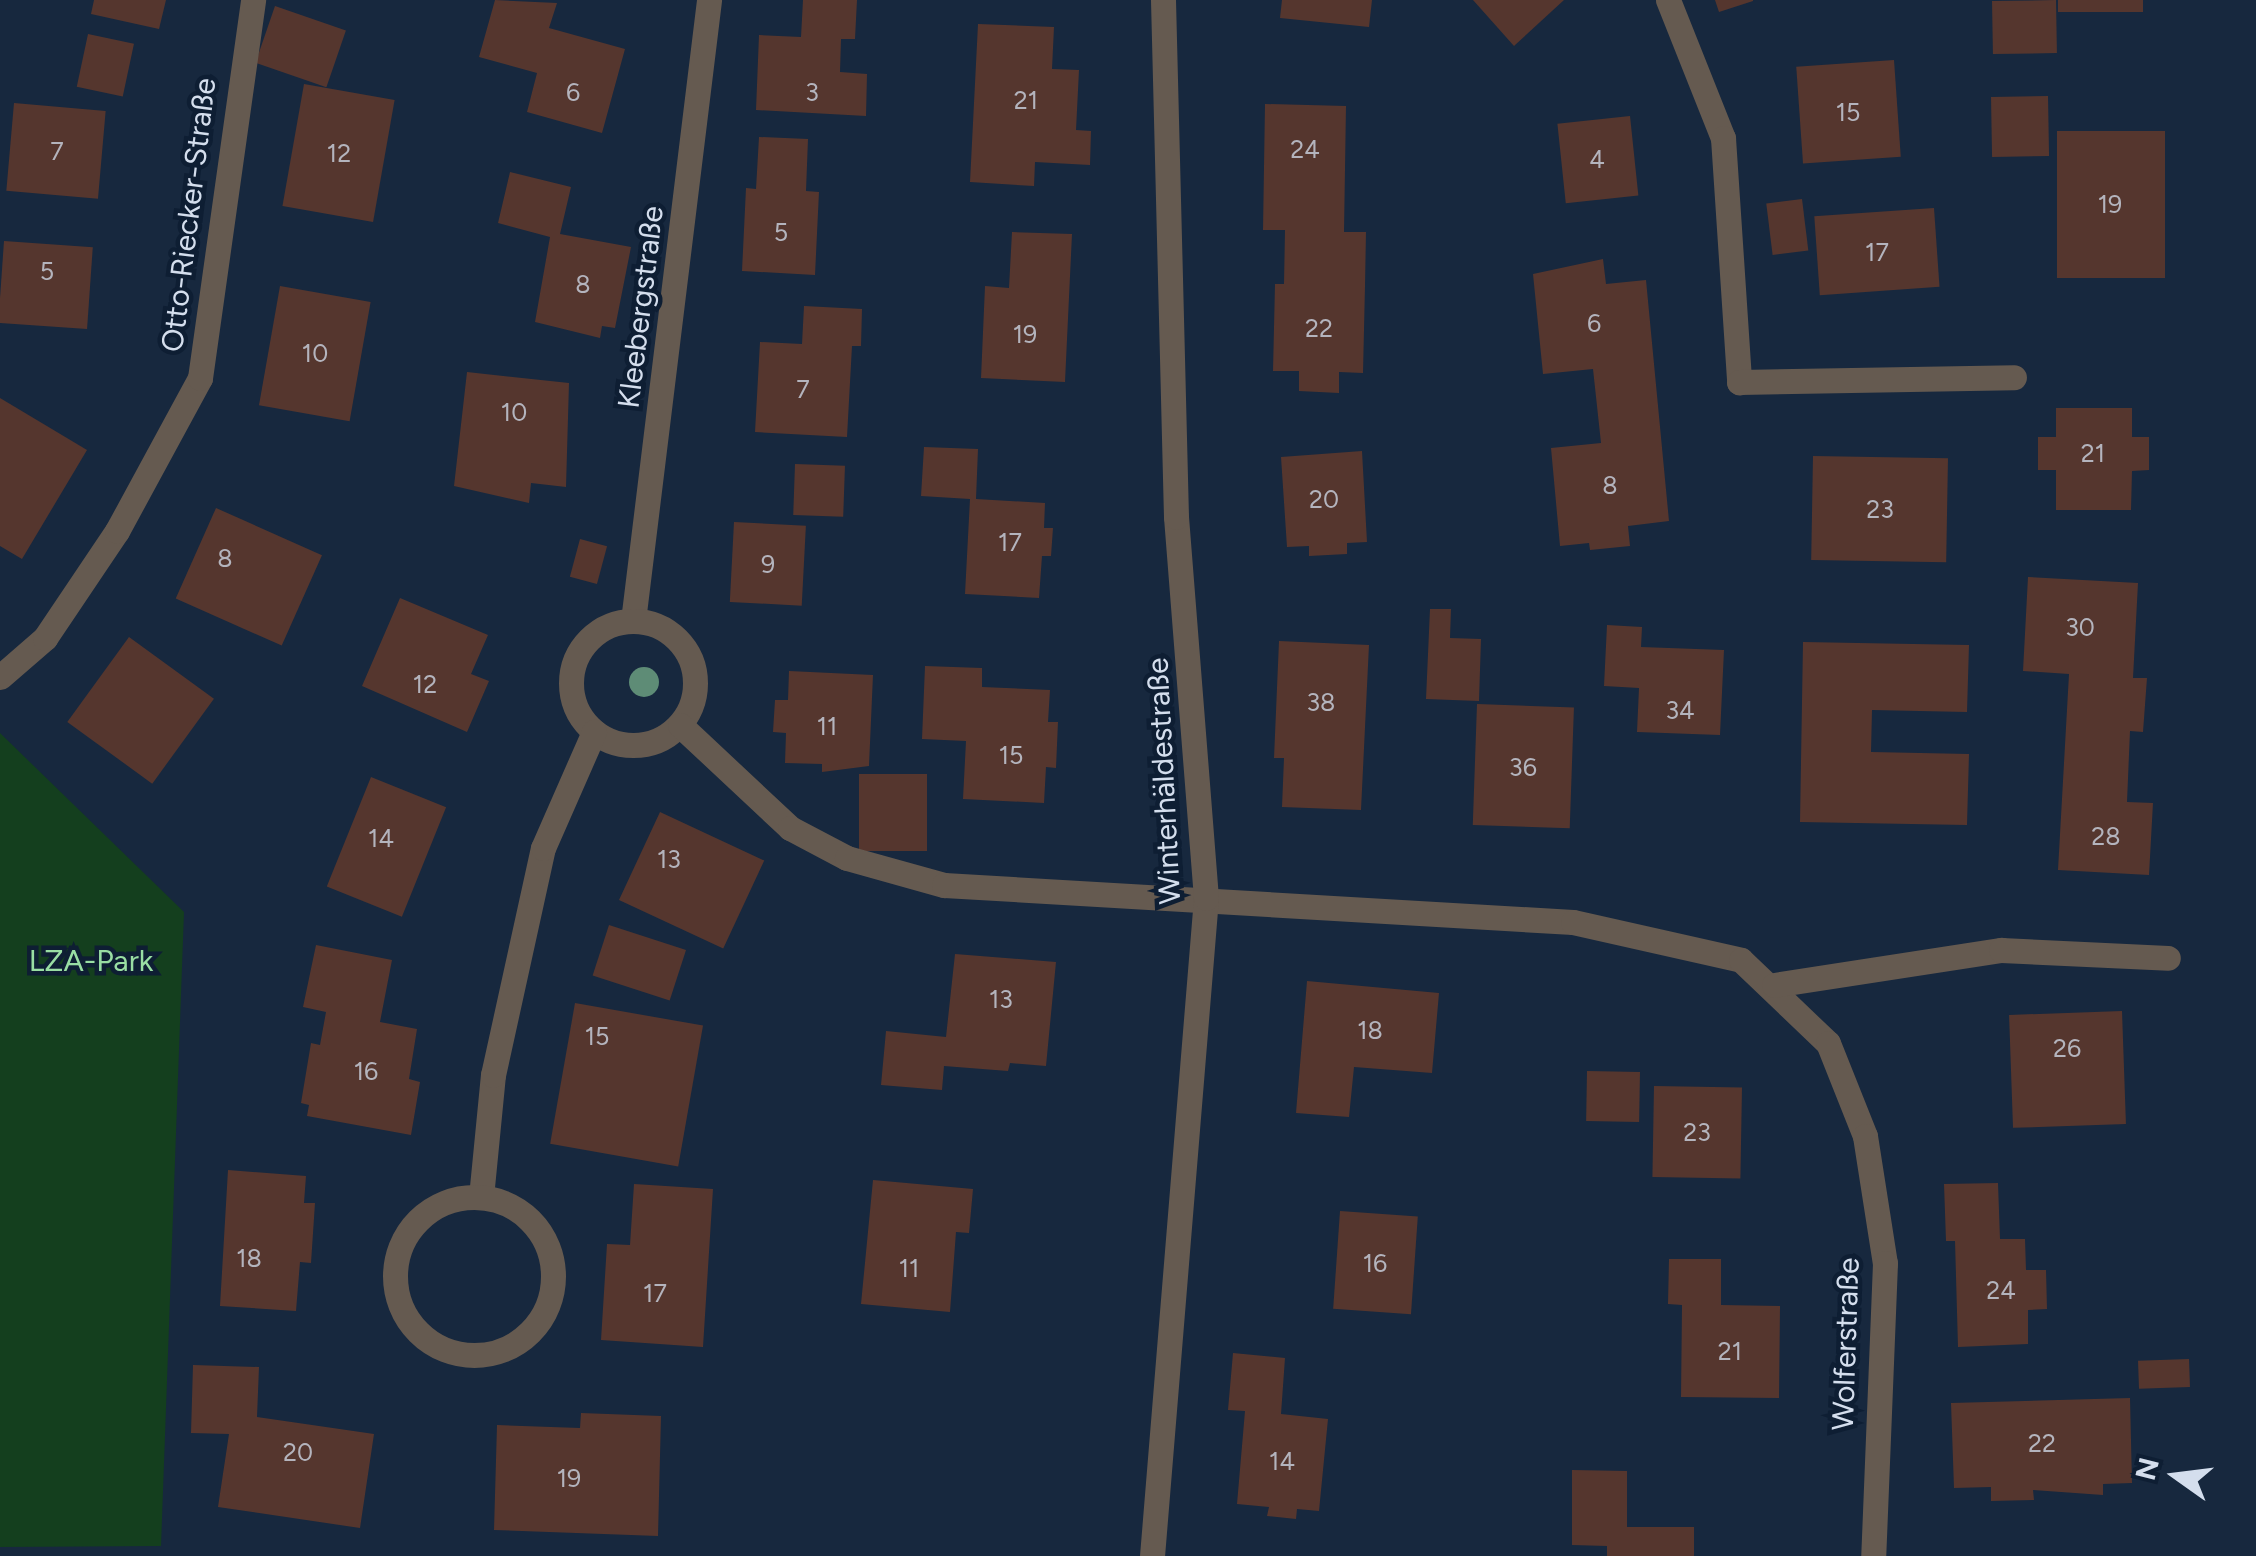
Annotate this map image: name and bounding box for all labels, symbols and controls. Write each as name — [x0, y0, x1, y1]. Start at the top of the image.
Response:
street label: Otto-Riecker-Straße — [154, 76, 224, 354]
house number: 6 — [566, 77, 580, 107]
house number: 3 — [805, 77, 819, 107]
house number: 21 — [1014, 85, 1038, 115]
house number: 15 — [1836, 97, 1860, 127]
house number: 24 — [1290, 134, 1320, 164]
house number: 7 — [50, 136, 64, 166]
house number: 12 — [327, 138, 351, 168]
house number: 4 — [1589, 144, 1605, 174]
house number: 19 — [2098, 189, 2122, 219]
street label: Kleebergstraße — [611, 204, 671, 410]
house number: 5 — [774, 217, 788, 247]
house number: 17 — [1865, 237, 1889, 267]
house number: 5 — [40, 256, 54, 286]
house number: 8 — [575, 269, 591, 299]
house number: 6 — [1587, 308, 1601, 338]
house number: 22 — [1305, 313, 1333, 343]
house number: 19 — [1013, 319, 1037, 349]
house number: 10 — [302, 338, 328, 368]
house number: 7 — [796, 374, 810, 404]
house number: 10 — [501, 397, 527, 427]
house number: 21 — [2081, 438, 2105, 468]
house number: 8 — [1602, 470, 1618, 500]
house number: 20 — [1309, 484, 1339, 514]
house number: 23 — [1866, 494, 1894, 524]
house number: 17 — [998, 527, 1022, 557]
house number: 8 — [217, 543, 233, 573]
house number: 9 — [761, 549, 775, 579]
house number: 30 — [2065, 612, 2095, 642]
street label: Winterhäldestraße — [1140, 657, 1188, 905]
house number: 12 — [413, 669, 437, 699]
house number: 38 — [1307, 687, 1335, 717]
house number: 34 — [1665, 695, 1695, 725]
house number: 11 — [817, 711, 837, 741]
house number: 15 — [999, 740, 1023, 770]
house number: 36 — [1509, 752, 1537, 782]
house number: 28 — [2091, 821, 2121, 851]
house number: 14 — [368, 823, 394, 853]
house number: 13 — [657, 844, 681, 874]
park label: LZA-Park — [29, 943, 153, 979]
house number: 13 — [989, 984, 1013, 1014]
house number: 18 — [1357, 1015, 1383, 1045]
house number: 15 — [585, 1021, 609, 1051]
house number: 26 — [2053, 1033, 2081, 1063]
house number: 16 — [354, 1056, 378, 1086]
house number: 23 — [1683, 1117, 1711, 1147]
house number: 18 — [236, 1243, 262, 1273]
house number: 16 — [1363, 1248, 1387, 1278]
house number: 11 — [899, 1253, 919, 1283]
street label: Wolferstraße — [1825, 1257, 1867, 1431]
house number: 24 — [1986, 1275, 2016, 1305]
house number: 17 — [643, 1278, 667, 1308]
house number: 21 — [1718, 1336, 1742, 1366]
north arrow — [2126, 1426, 2226, 1526]
house number: 22 — [2028, 1428, 2056, 1458]
house number: 20 — [283, 1437, 313, 1467]
house number: 14 — [1269, 1446, 1295, 1476]
text: N — [2128, 1454, 2166, 1483]
house number: 19 — [557, 1463, 581, 1493]

